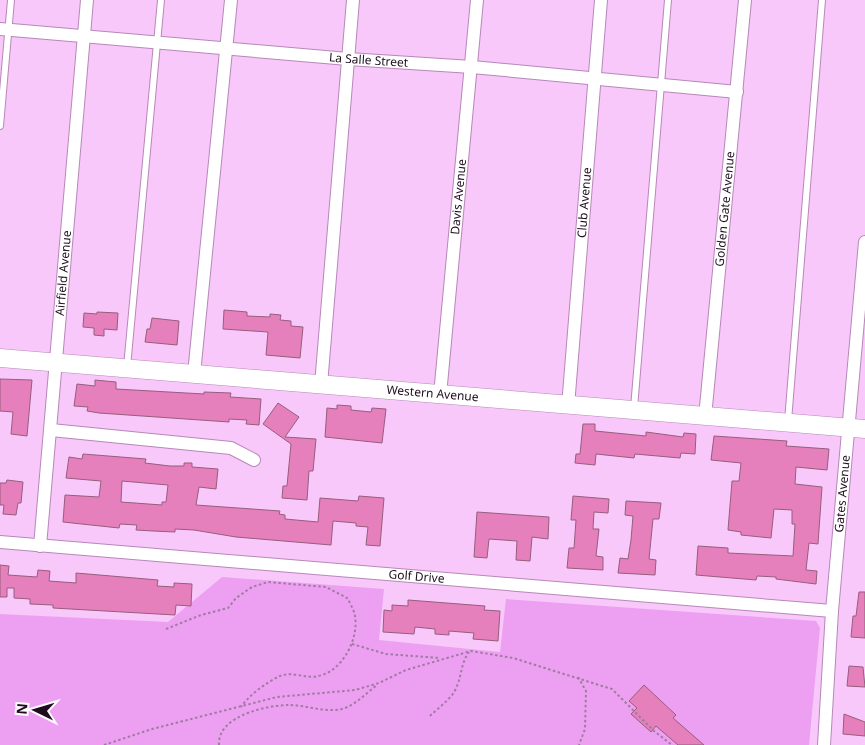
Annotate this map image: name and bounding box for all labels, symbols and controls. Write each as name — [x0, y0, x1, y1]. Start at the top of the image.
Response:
street label: La Salle Street — [329, 48, 409, 71]
street label: Golden Gate Avenue — [710, 150, 738, 267]
street label: Davis Avenue — [446, 158, 470, 235]
street label: Club Avenue — [573, 166, 595, 239]
street label: Airfield Avenue — [51, 229, 75, 316]
street label: Western Avenue — [386, 381, 479, 405]
street label: Gates Avenue — [830, 454, 854, 533]
street label: Golf Drive — [388, 565, 445, 587]
north arrow — [10, 685, 60, 735]
text: N — [12, 702, 32, 715]

